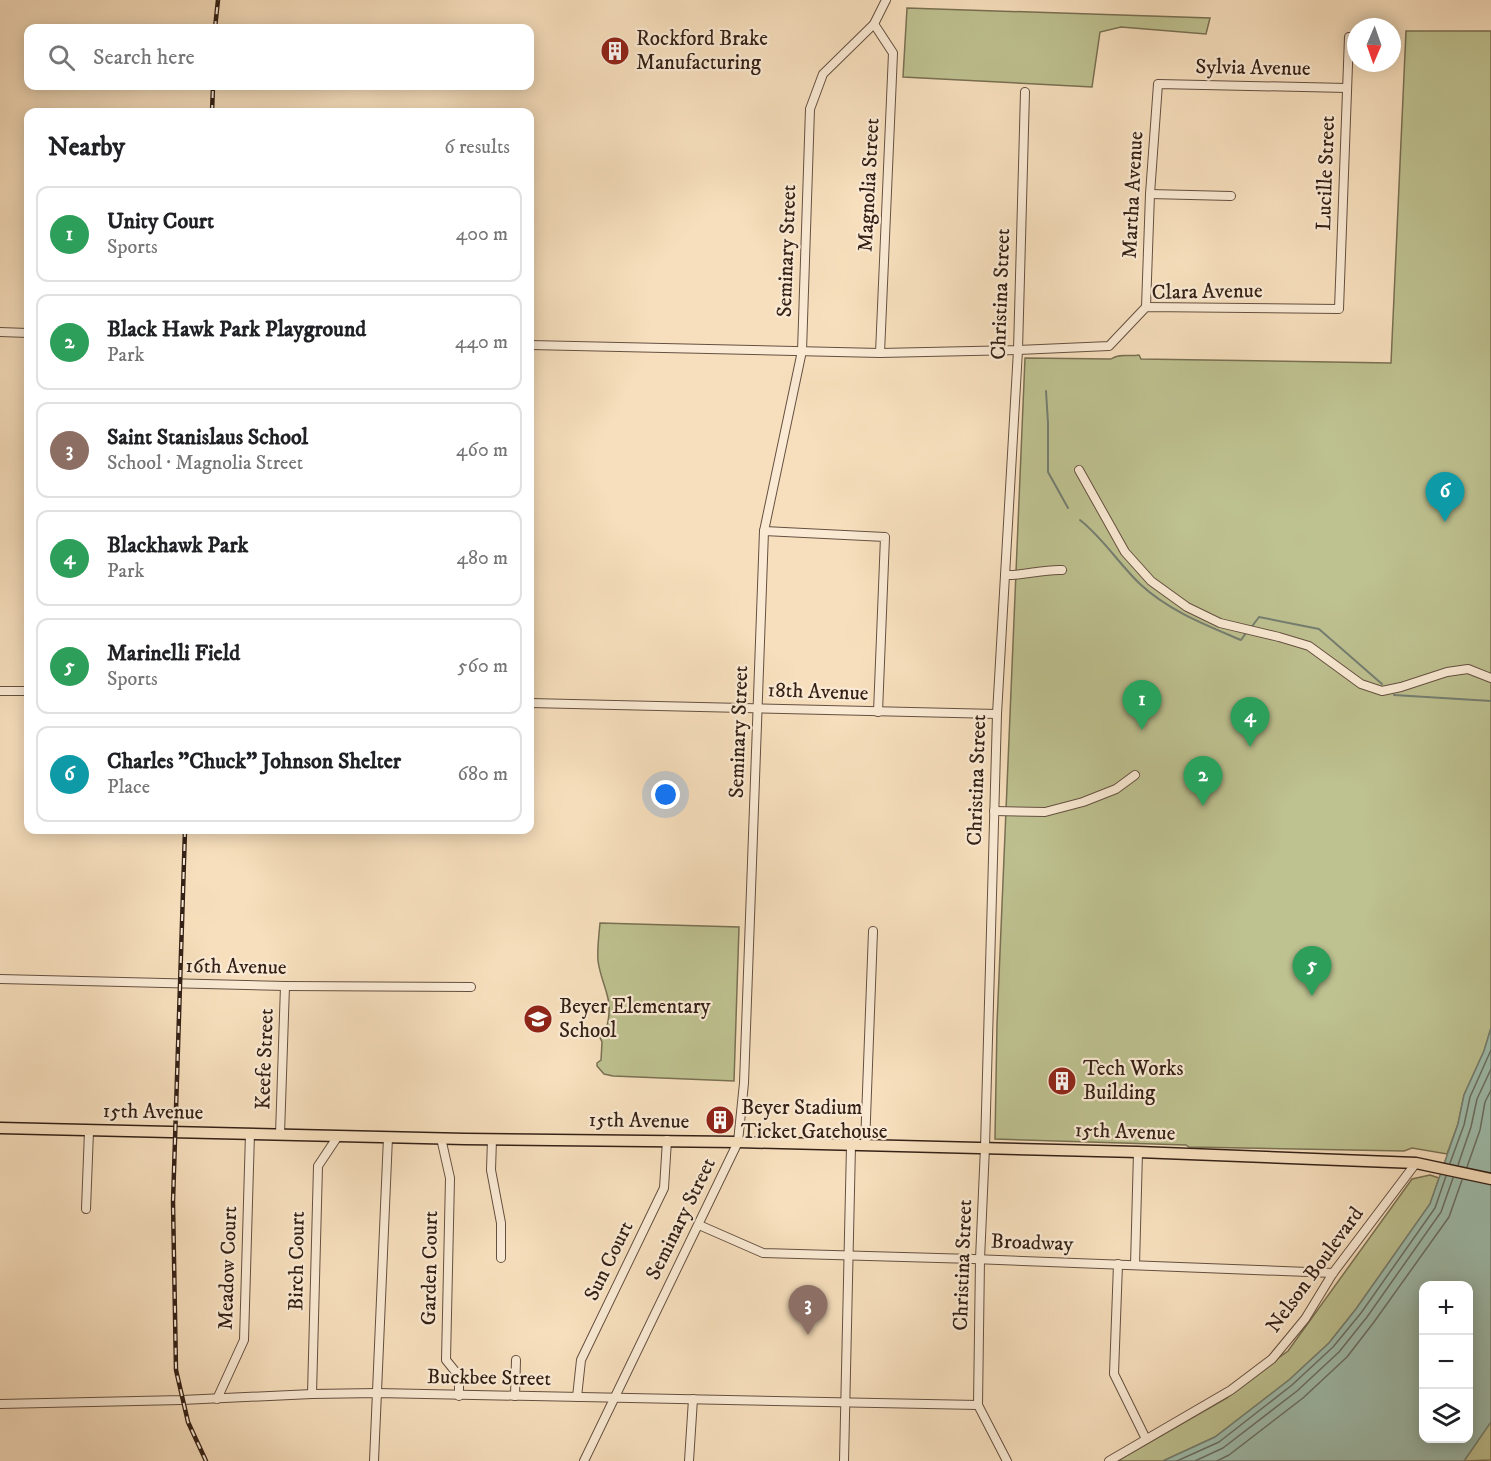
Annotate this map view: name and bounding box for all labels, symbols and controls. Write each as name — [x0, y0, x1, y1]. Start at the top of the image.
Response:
north arrow — [1347, 18, 1401, 72]
search box — [24, 24, 534, 90]
place label: Rockford Brake Manufacturing — [636, 26, 768, 76]
building icon: Rockford Brake Manufacturing — [599, 35, 631, 67]
icon: search — [45, 41, 78, 74]
text: Search here — [93, 44, 195, 71]
street label: Sylvia Avenue — [1195, 54, 1311, 82]
street label: Lucille Street — [1311, 115, 1341, 231]
street label: Magnolia Street — [853, 117, 886, 253]
street label: Martha Avenue — [1117, 130, 1149, 259]
text: Nearby — [48, 131, 125, 164]
text: 6 results — [444, 135, 510, 160]
street label: Seminary Street — [772, 184, 802, 318]
text: Unity Court — [107, 208, 214, 235]
text: 1 — [66, 222, 73, 247]
text: 400 m — [456, 222, 508, 247]
street label: Christina Street — [986, 228, 1016, 360]
text: Sports — [107, 235, 158, 260]
street label: Clara Avenue — [1151, 278, 1263, 306]
text: Black Hawk Park Playground — [107, 316, 366, 343]
text: 2 — [65, 330, 74, 355]
text: 440 m — [455, 330, 508, 355]
text: Park — [107, 343, 144, 368]
text: Saint Stanislaus School — [107, 424, 308, 451]
text: 3 — [66, 438, 73, 463]
text: 460 m — [456, 438, 508, 463]
text: School · Magnolia Street — [107, 451, 303, 476]
pin: 6 — [1426, 472, 1464, 522]
text: Blackhawk Park — [107, 532, 248, 559]
text: 4 — [64, 546, 75, 571]
text: 480 m — [456, 546, 508, 571]
text: Park — [107, 559, 144, 584]
text: Marinelli Field — [107, 640, 240, 667]
text: 5 — [65, 654, 74, 679]
text: 560 m — [458, 654, 508, 679]
street label: Seminary Street — [724, 665, 754, 799]
text: Sports — [107, 667, 158, 692]
street label: 18th Avenue — [767, 677, 869, 707]
pin: 1 — [1122, 680, 1162, 730]
pin: 4 — [1230, 698, 1270, 747]
street label: Christina Street — [962, 714, 992, 846]
text: Charles "Chuck" Johnson Shelter — [107, 748, 401, 775]
pin: 2 — [1184, 756, 1222, 806]
text: 6 — [64, 762, 75, 787]
text: 680 m — [458, 762, 508, 787]
text: Place — [107, 775, 150, 800]
your location — [651, 780, 680, 809]
pin: 5 — [1292, 946, 1332, 996]
street label: 16th Avenue — [185, 953, 287, 981]
place label: Beyer Elementary School — [559, 994, 711, 1044]
school or university icon: Beyer Elementary School — [522, 1003, 554, 1035]
street label: Keefe Street — [250, 1008, 280, 1110]
place label: Tech Works Building — [1083, 1056, 1184, 1106]
building icon: Tech Works Building — [1046, 1065, 1078, 1097]
place label: Beyer Stadium Ticket Gatehouse — [741, 1095, 888, 1145]
street label: 15th Avenue — [102, 1098, 204, 1126]
building icon: Beyer Stadium Ticket Gatehouse — [704, 1104, 736, 1136]
street label: 15th Avenue — [588, 1107, 690, 1135]
street label: 15th Avenue — [1074, 1117, 1176, 1147]
street label: Seminary Street — [640, 1153, 722, 1284]
street label: Christina Street — [948, 1199, 978, 1331]
street label: Nelson Boulevard — [1261, 1201, 1370, 1338]
street label: Meadow Court — [213, 1205, 243, 1330]
street label: Garden Court — [416, 1210, 444, 1326]
street label: Birch Court — [283, 1211, 311, 1311]
street label: Sun Court — [579, 1217, 640, 1305]
street label: Broadway — [990, 1229, 1075, 1257]
map controls — [1419, 1281, 1473, 1443]
button: + — [1419, 1281, 1473, 1335]
pin: 3 — [788, 1286, 828, 1335]
button: − — [1419, 1335, 1473, 1389]
street label: Buckbee Street — [427, 1364, 552, 1392]
button: layers — [1419, 1389, 1473, 1443]

